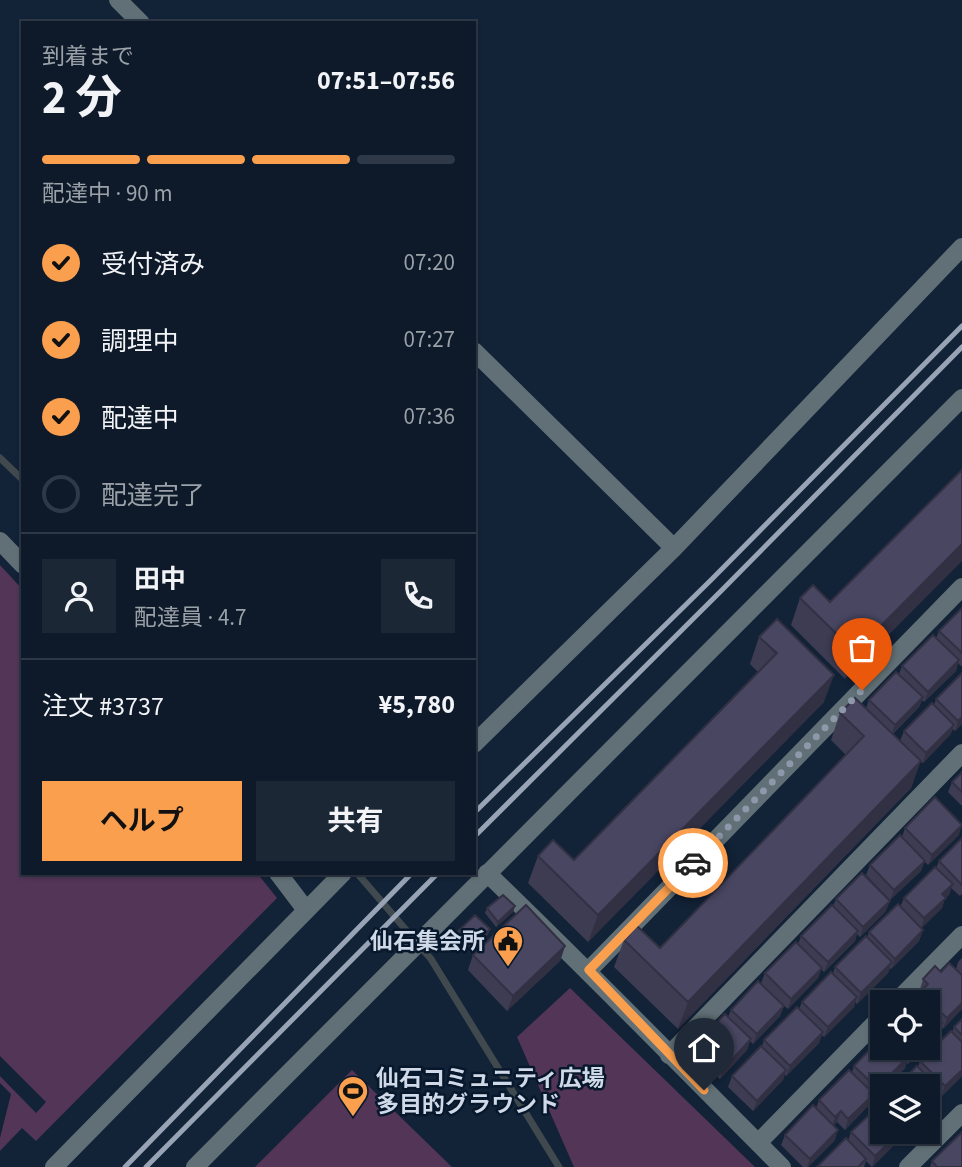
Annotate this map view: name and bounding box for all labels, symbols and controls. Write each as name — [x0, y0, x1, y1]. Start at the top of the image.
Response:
text: 到着まで — [42, 40, 134, 73]
text: 07:51–07:56 — [317, 62, 455, 99]
text: 2 分 — [42, 66, 122, 131]
text: 配達中 · 90 m — [42, 177, 172, 210]
icon: check — [42, 244, 80, 282]
text: 受付済み — [101, 246, 205, 283]
text: 07:20 — [404, 246, 455, 279]
icon: check — [42, 321, 80, 359]
text: 調理中 — [101, 323, 179, 360]
text: 07:27 — [404, 323, 455, 356]
icon: check — [42, 398, 80, 436]
text: 配達中 — [101, 400, 179, 437]
text: 07:36 — [404, 400, 455, 433]
text: 配達完了 — [101, 477, 205, 514]
button: person — [42, 559, 116, 633]
button: phone — [381, 559, 455, 633]
text: 田中 — [134, 561, 186, 598]
text: 配達員 · 4.7 — [134, 601, 247, 634]
pin — [832, 618, 892, 690]
icon: bag — [843, 629, 881, 667]
text: ¥5,780 — [379, 686, 455, 723]
text: 注文 #3737 — [42, 688, 164, 725]
button: ヘルプ — [42, 781, 242, 861]
button: 共有 — [256, 781, 455, 861]
courier — [658, 828, 728, 898]
icon: car — [674, 844, 712, 882]
public building icon: 仙石集会所 — [491, 924, 525, 968]
place label: 仙石集会所 — [370, 925, 485, 958]
map controls — [870, 990, 940, 1144]
button: locate — [870, 990, 940, 1060]
pin — [674, 1018, 734, 1090]
icon: home — [685, 1029, 723, 1067]
place label: 仙石コミュニティ広場 多目的グラウンド — [376, 1062, 605, 1121]
sports icon: 仙石コミュニティ広場 多目的グラウンド — [336, 1074, 370, 1118]
button: layers — [870, 1074, 940, 1144]

